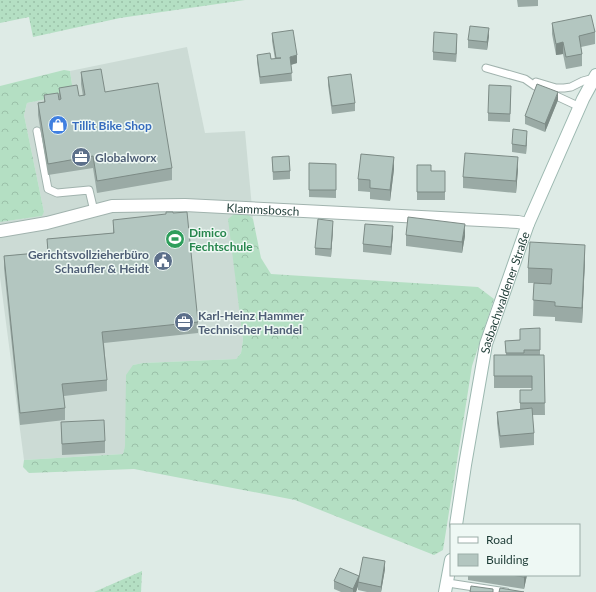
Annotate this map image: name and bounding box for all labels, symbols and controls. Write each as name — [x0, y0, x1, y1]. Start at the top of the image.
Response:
shop icon: Tillit Bike Shop — [47, 114, 69, 136]
place label: Tillit Bike Shop — [72, 118, 152, 133]
office icon: Globalworx — [70, 146, 92, 168]
place label: Globalworx — [95, 150, 157, 165]
street label: Klammsbosch — [226, 200, 300, 218]
place label: Dimico Fechtschule — [189, 225, 253, 254]
sports icon: Dimico Fechtschule — [164, 228, 186, 250]
street label: Sasbachwaldener Straße — [477, 229, 532, 355]
place label: Gerichtsvollzieherbüro Schaufler & Heidt — [28, 247, 150, 276]
public building icon: Gerichtsvollzieherbüro Schaufler & Heidt — [152, 250, 174, 272]
place label: Karl-Heinz Hammer Technischer Handel — [198, 308, 305, 337]
office icon: Karl-Heinz Hammer Technischer Handel — [173, 311, 195, 333]
legend — [450, 524, 580, 576]
text: Road — [486, 532, 513, 547]
text: Building — [486, 552, 529, 567]

